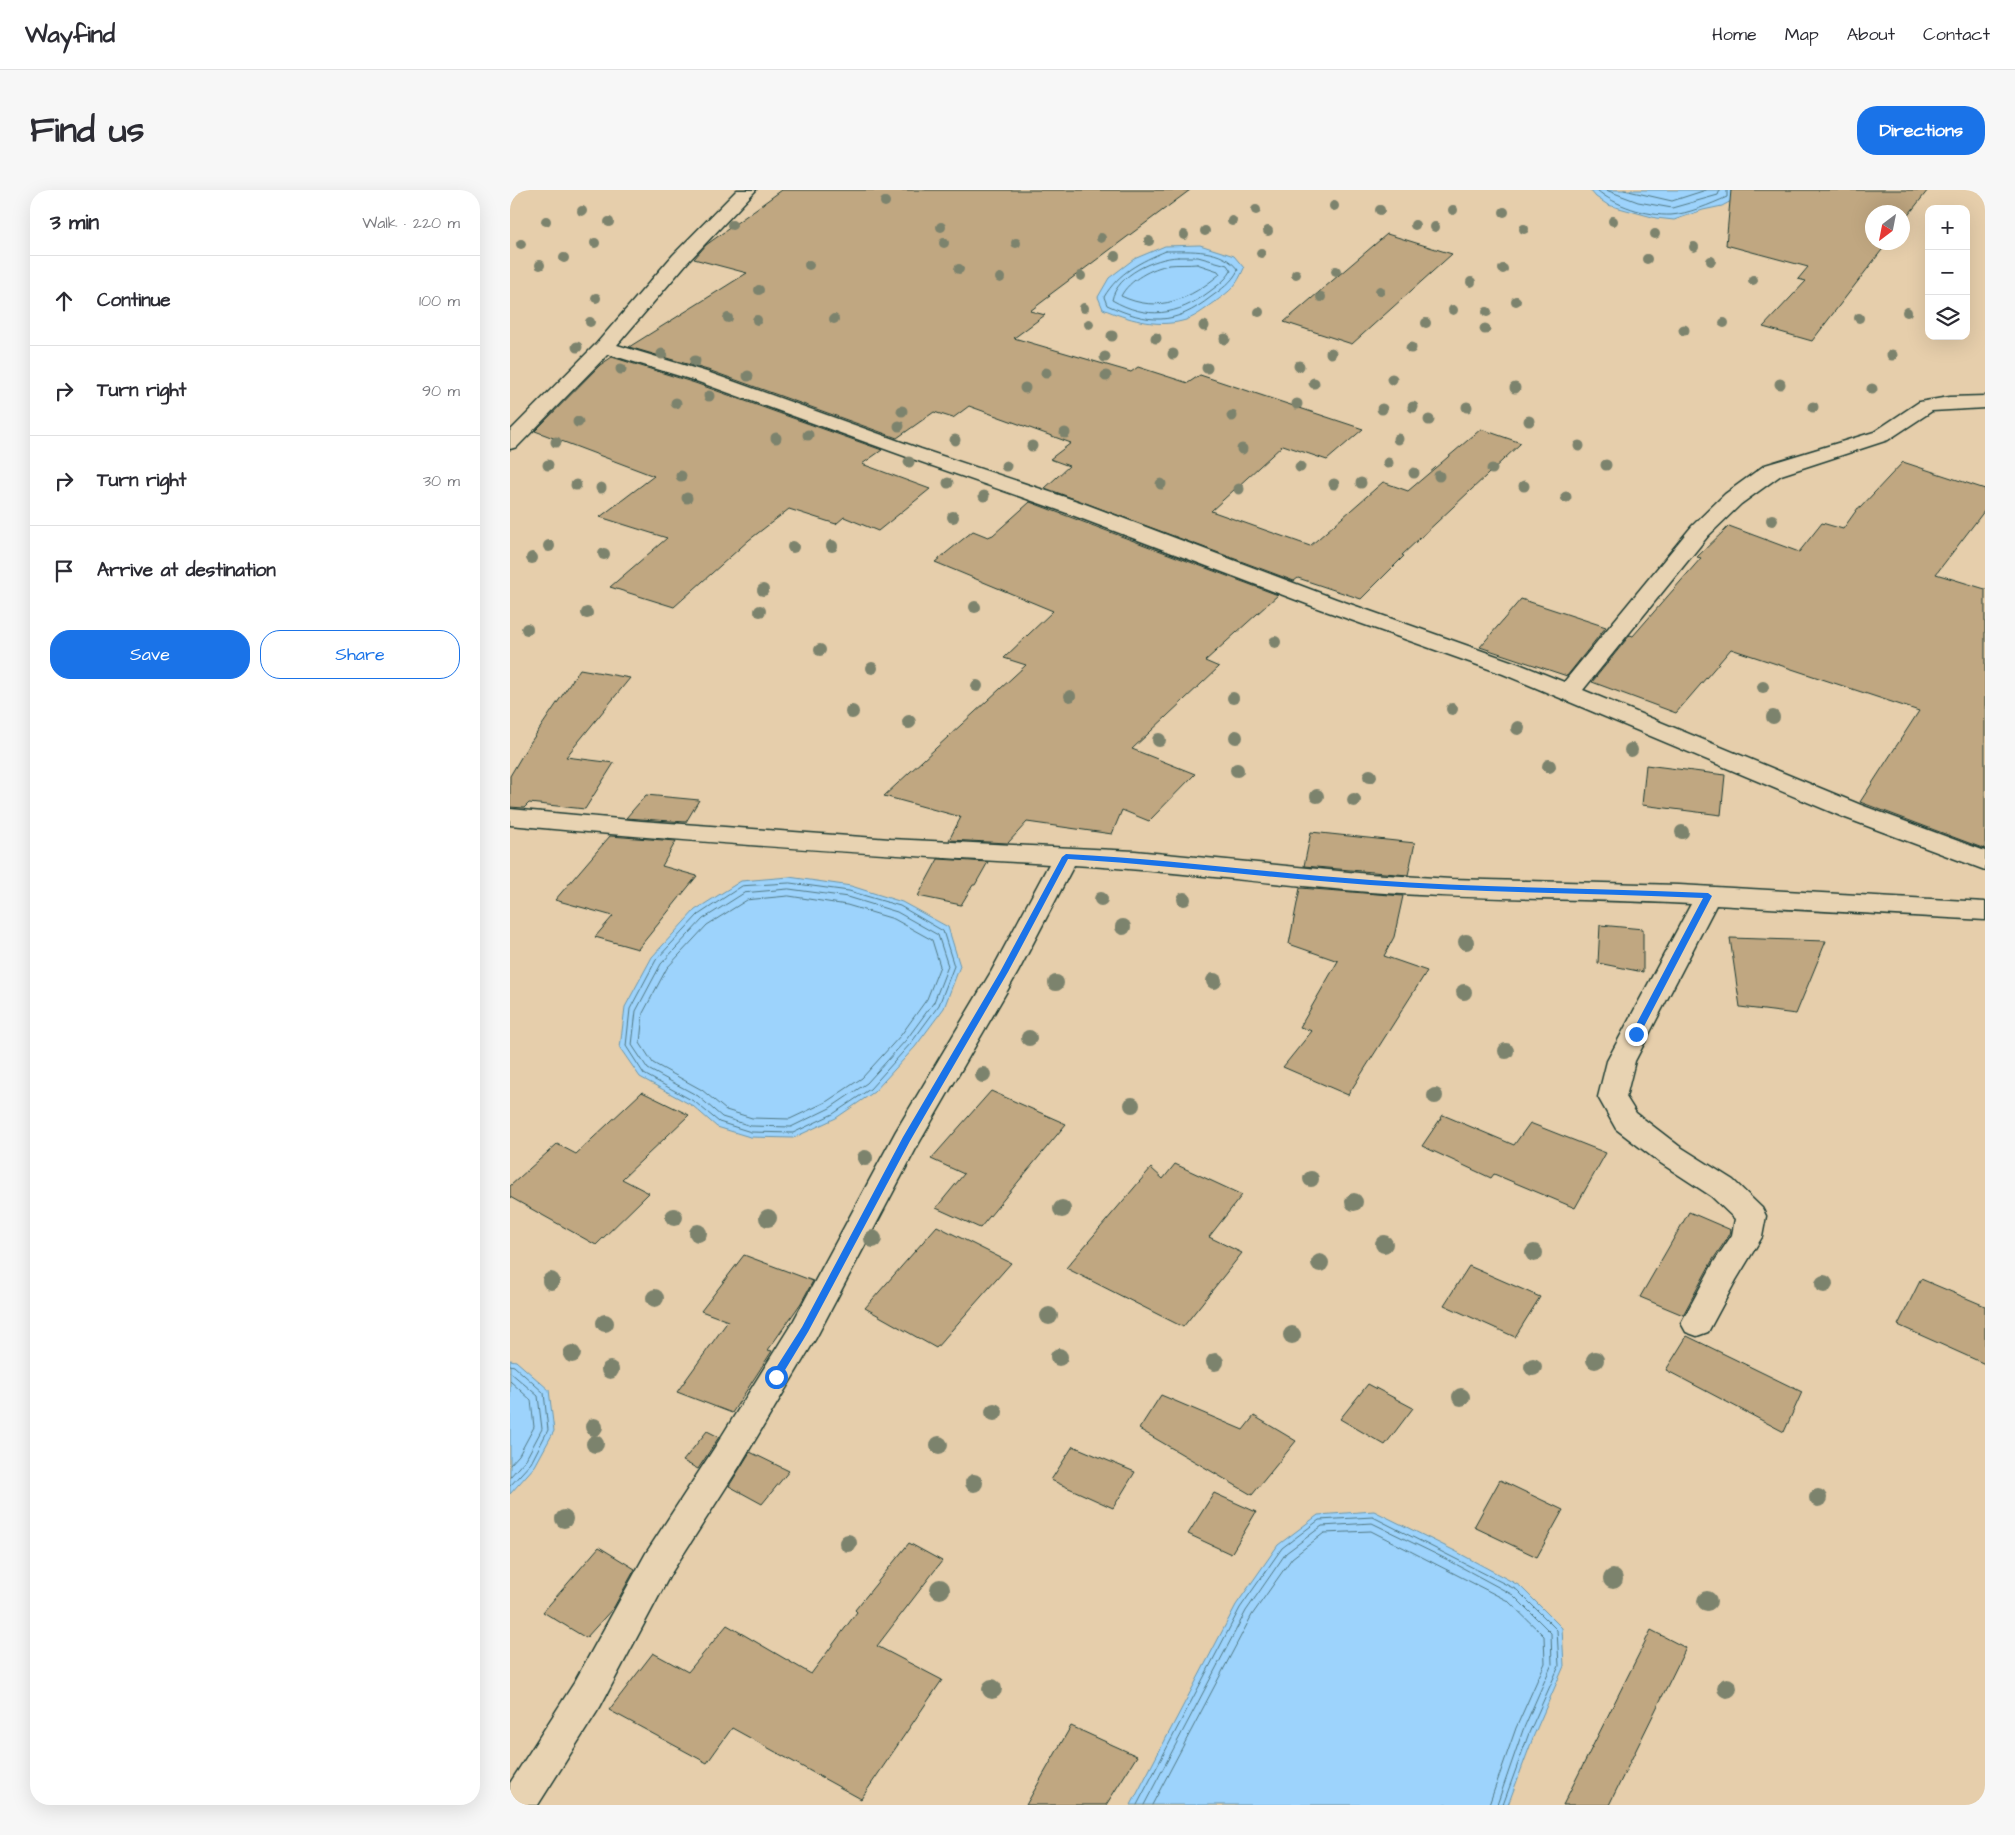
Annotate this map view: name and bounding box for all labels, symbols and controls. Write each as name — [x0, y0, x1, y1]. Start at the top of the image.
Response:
text: Wayfind — [25, 18, 115, 52]
text: Home — [1712, 22, 1757, 47]
text: Map — [1785, 22, 1819, 47]
text: About — [1847, 22, 1895, 47]
text: Contact — [1923, 22, 1990, 47]
text: Find us — [30, 106, 144, 155]
button: Directions — [1857, 106, 1985, 155]
north arrow — [1865, 205, 1910, 250]
map controls — [1925, 205, 1970, 340]
button: + — [1925, 205, 1970, 250]
text: 3 min — [50, 208, 99, 237]
text: Walk · 220 m — [362, 212, 460, 234]
button: − — [1925, 250, 1970, 295]
icon: ahead — [50, 287, 78, 315]
text: Continue — [97, 287, 171, 314]
text: 100 m — [419, 290, 460, 312]
button: layers — [1925, 295, 1970, 340]
icon: right — [50, 377, 78, 405]
text: Turn right — [97, 377, 186, 404]
text: 90 m — [422, 380, 460, 402]
icon: right — [50, 467, 78, 495]
text: Turn right — [97, 467, 186, 494]
text: 30 m — [423, 470, 460, 492]
icon: arrive — [50, 557, 78, 585]
text: Arrive at destination — [97, 557, 276, 584]
button: Save — [50, 630, 250, 679]
button: Share — [260, 630, 460, 679]
route end — [1625, 1023, 1648, 1046]
route start — [765, 1366, 788, 1389]

